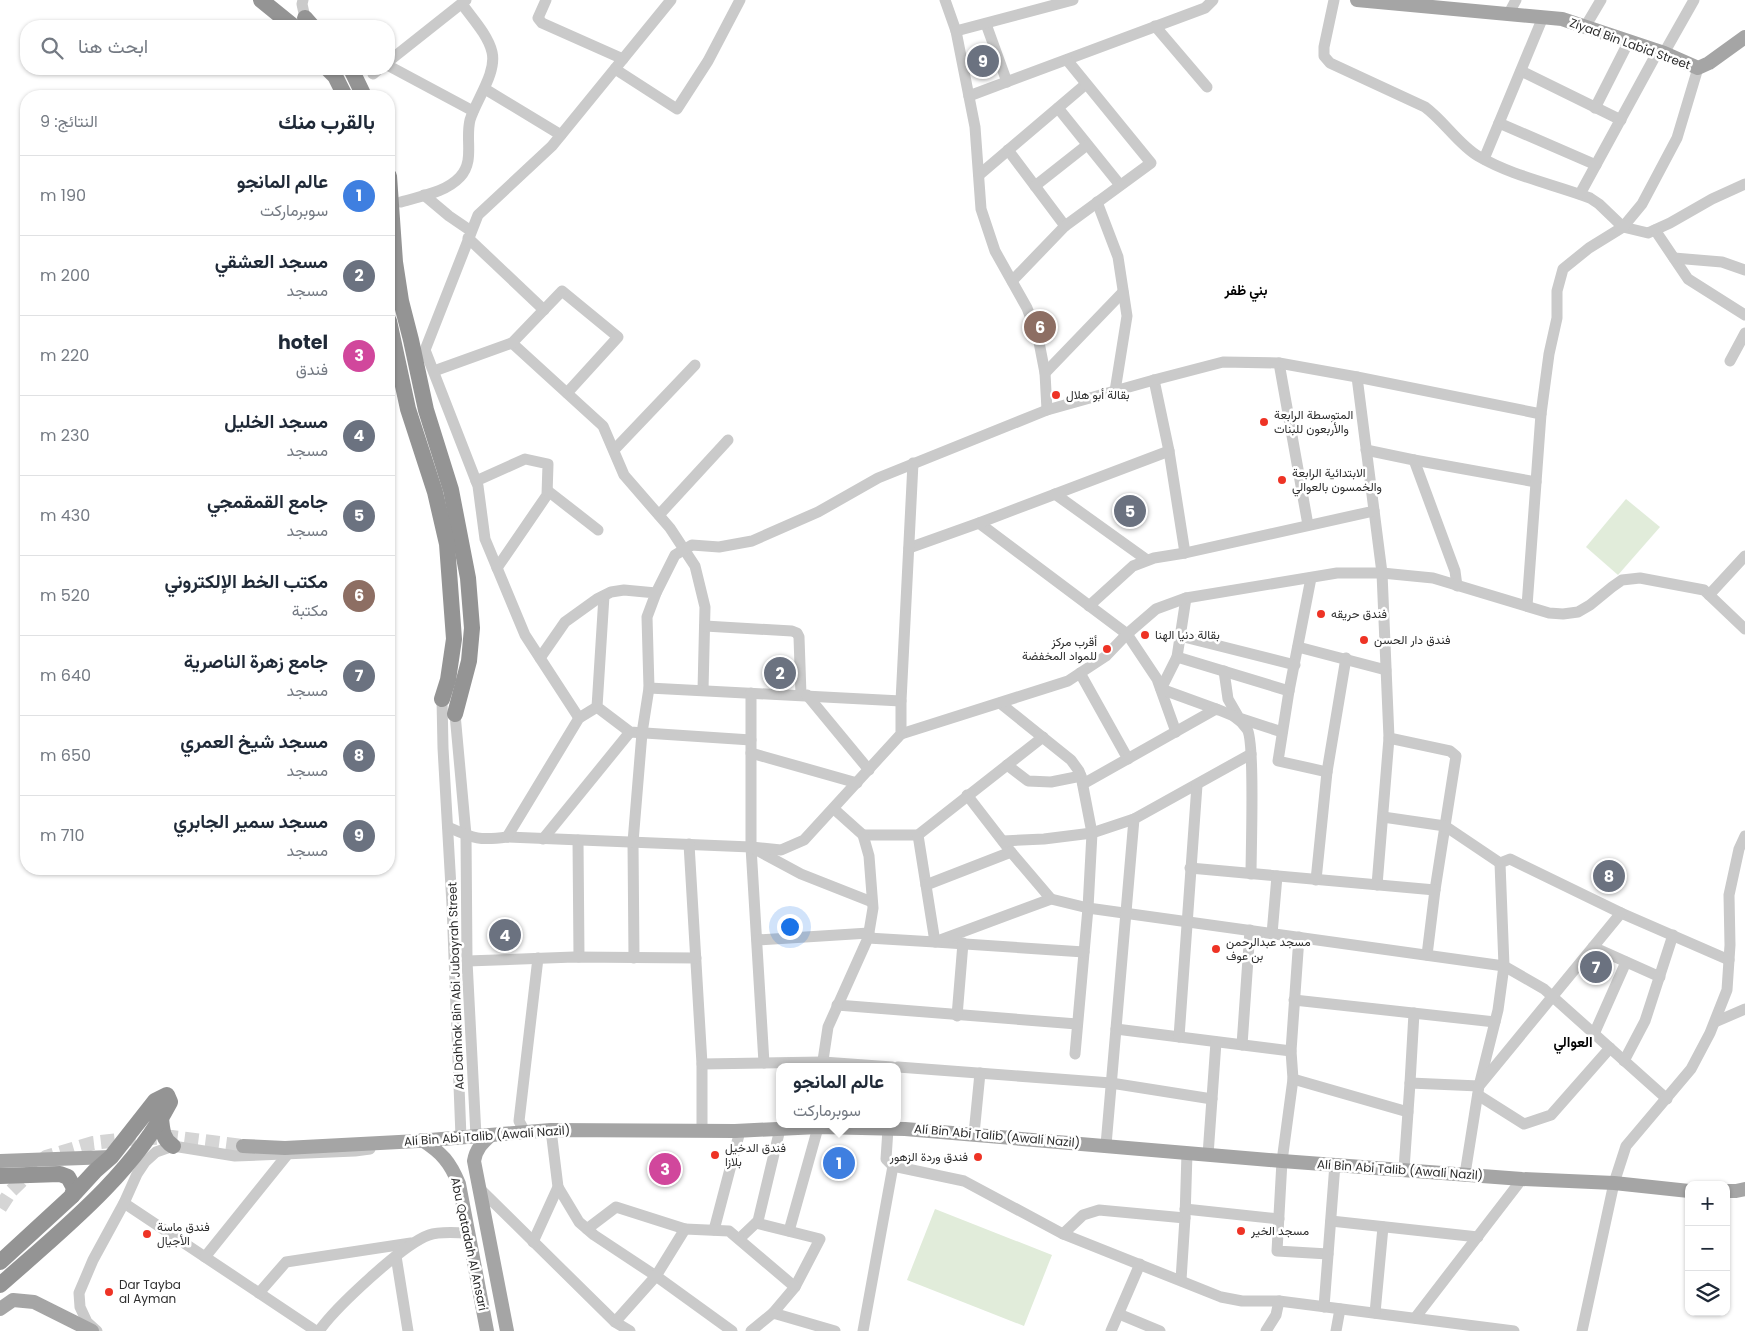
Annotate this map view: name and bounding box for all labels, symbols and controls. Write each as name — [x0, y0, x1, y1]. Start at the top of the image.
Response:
street label: Ziyad Bin Labid Street — [1567, 14, 1693, 73]
search box — [20, 20, 395, 75]
text: ابحث هنا — [78, 33, 148, 60]
icon: search — [38, 34, 66, 62]
pin: 9 — [967, 42, 999, 80]
text: بالقرب منك — [278, 107, 375, 136]
text: النتائج: 9 — [40, 110, 98, 133]
text: عالم المانجو — [237, 168, 328, 195]
text: 190 m — [40, 184, 86, 207]
text: 1 — [356, 184, 362, 207]
text: سوبرماركت — [260, 199, 328, 222]
text: مسجد العشقي — [215, 248, 328, 275]
text: 200 m — [40, 264, 90, 287]
text: 2 — [354, 264, 364, 287]
text: مسجد — [287, 279, 328, 302]
district label: بني ظفر — [1224, 280, 1267, 302]
pin: 6 — [1024, 308, 1056, 346]
text: hotel — [278, 329, 328, 356]
text: 220 m — [40, 344, 89, 367]
text: 3 — [354, 344, 364, 367]
text: فندق — [296, 358, 328, 381]
place label: بقالة أبو هلال — [1066, 386, 1130, 403]
marker: بقالة أبو هلال — [1050, 389, 1062, 401]
place label: المتوسطة الرابعة والأربعون للبنات — [1274, 406, 1353, 437]
text: مسجد الخليل — [224, 408, 328, 435]
marker: المتوسطة الرابعة والأربعون للبنات — [1258, 416, 1270, 428]
text: 230 m — [40, 424, 89, 447]
text: 4 — [354, 424, 364, 447]
text: مسجد — [287, 439, 328, 462]
place label: الابتدائية الرابعة والخمسون بالعوالي — [1292, 464, 1382, 497]
marker: الابتدائية الرابعة والخمسون بالعوالي — [1276, 474, 1288, 486]
text: جامع القمقمجي — [207, 488, 328, 515]
pin: 5 — [1114, 492, 1146, 530]
text: 430 m — [40, 504, 90, 527]
text: 5 — [354, 504, 364, 527]
text: مسجد — [287, 519, 328, 542]
text: مكتب الخط الإلكتروني — [164, 568, 328, 595]
text: 520 m — [40, 584, 90, 607]
text: 6 — [354, 584, 364, 607]
text: مكتبة — [292, 599, 328, 622]
place label: فندق حريقه — [1331, 605, 1387, 622]
marker: فندق حريقه — [1315, 608, 1327, 620]
place label: بقالة دنيا الهنا — [1155, 626, 1220, 643]
marker: بقالة دنيا الهنا — [1139, 629, 1151, 641]
place label: فندق دار الحسن — [1374, 631, 1450, 648]
place label: أقرب مركز للمواد المخفضة — [1022, 633, 1097, 664]
marker: فندق دار الحسن — [1358, 634, 1370, 646]
marker: أقرب مركز للمواد المخفضة — [1101, 643, 1113, 655]
text: جامع زهرة الناصرية — [184, 648, 328, 675]
pin: 2 — [764, 654, 796, 692]
text: 640 m — [40, 664, 91, 687]
text: 7 — [355, 664, 363, 687]
text: مسجد — [287, 679, 328, 702]
text: مسجد شيخ العمري — [180, 728, 328, 755]
text: 650 m — [40, 744, 91, 767]
text: 8 — [354, 744, 364, 767]
text: مسجد — [287, 759, 328, 782]
text: مسجد سمير الجابري — [173, 808, 328, 835]
text: 710 m — [40, 824, 85, 847]
text: 9 — [354, 824, 364, 847]
text: مسجد — [287, 839, 328, 862]
pin: 8 — [1593, 857, 1625, 895]
street label: Ad Dahhak Bin Abi Jubayrah Street — [443, 882, 468, 1090]
your location — [777, 914, 803, 940]
pin: 4 — [489, 916, 521, 954]
place label: مسجد عبدالرحمن بن عوف — [1226, 933, 1311, 964]
marker: مسجد عبدالرحمن بن عوف — [1210, 943, 1222, 955]
pin: 7 — [1580, 948, 1612, 986]
district label: العوالي — [1553, 1032, 1593, 1054]
popup — [776, 1063, 901, 1128]
text: عالم المانجو — [793, 1068, 884, 1095]
text: سوبرماركت — [793, 1099, 861, 1122]
street label: Ali Bin Abi Talib (Awali Nazil) — [913, 1120, 1081, 1151]
street label: Ali Bin Abi Talib (Awali Nazil) — [403, 1121, 571, 1150]
place label: فندق الدخيل بلازا — [725, 1139, 786, 1170]
pin: 1 — [823, 1144, 855, 1182]
place label: فندق وردة الزهور — [889, 1148, 968, 1165]
marker: فندق الدخيل بلازا — [709, 1149, 721, 1161]
pin: 3 — [649, 1150, 681, 1188]
marker: فندق وردة الزهور — [972, 1151, 984, 1163]
street label: Ali Bin Abi Talib (Awali Nazil) — [1316, 1155, 1484, 1184]
street label: Abu Qatadah Al Ansari — [447, 1176, 492, 1312]
map controls — [1685, 1181, 1730, 1316]
button: + — [1685, 1181, 1730, 1226]
place label: فندق ماسة الأجيال — [157, 1218, 210, 1249]
place label: مسجد الخير — [1250, 1222, 1309, 1239]
marker: مسجد الخير — [1235, 1225, 1247, 1237]
button: − — [1685, 1226, 1730, 1271]
marker: فندق ماسة الأجيال — [141, 1228, 153, 1240]
button: layers — [1685, 1271, 1730, 1316]
place label: Dar Tayba al Ayman — [119, 1276, 181, 1307]
marker: Dar Tayba al Ayman — [103, 1286, 115, 1298]

